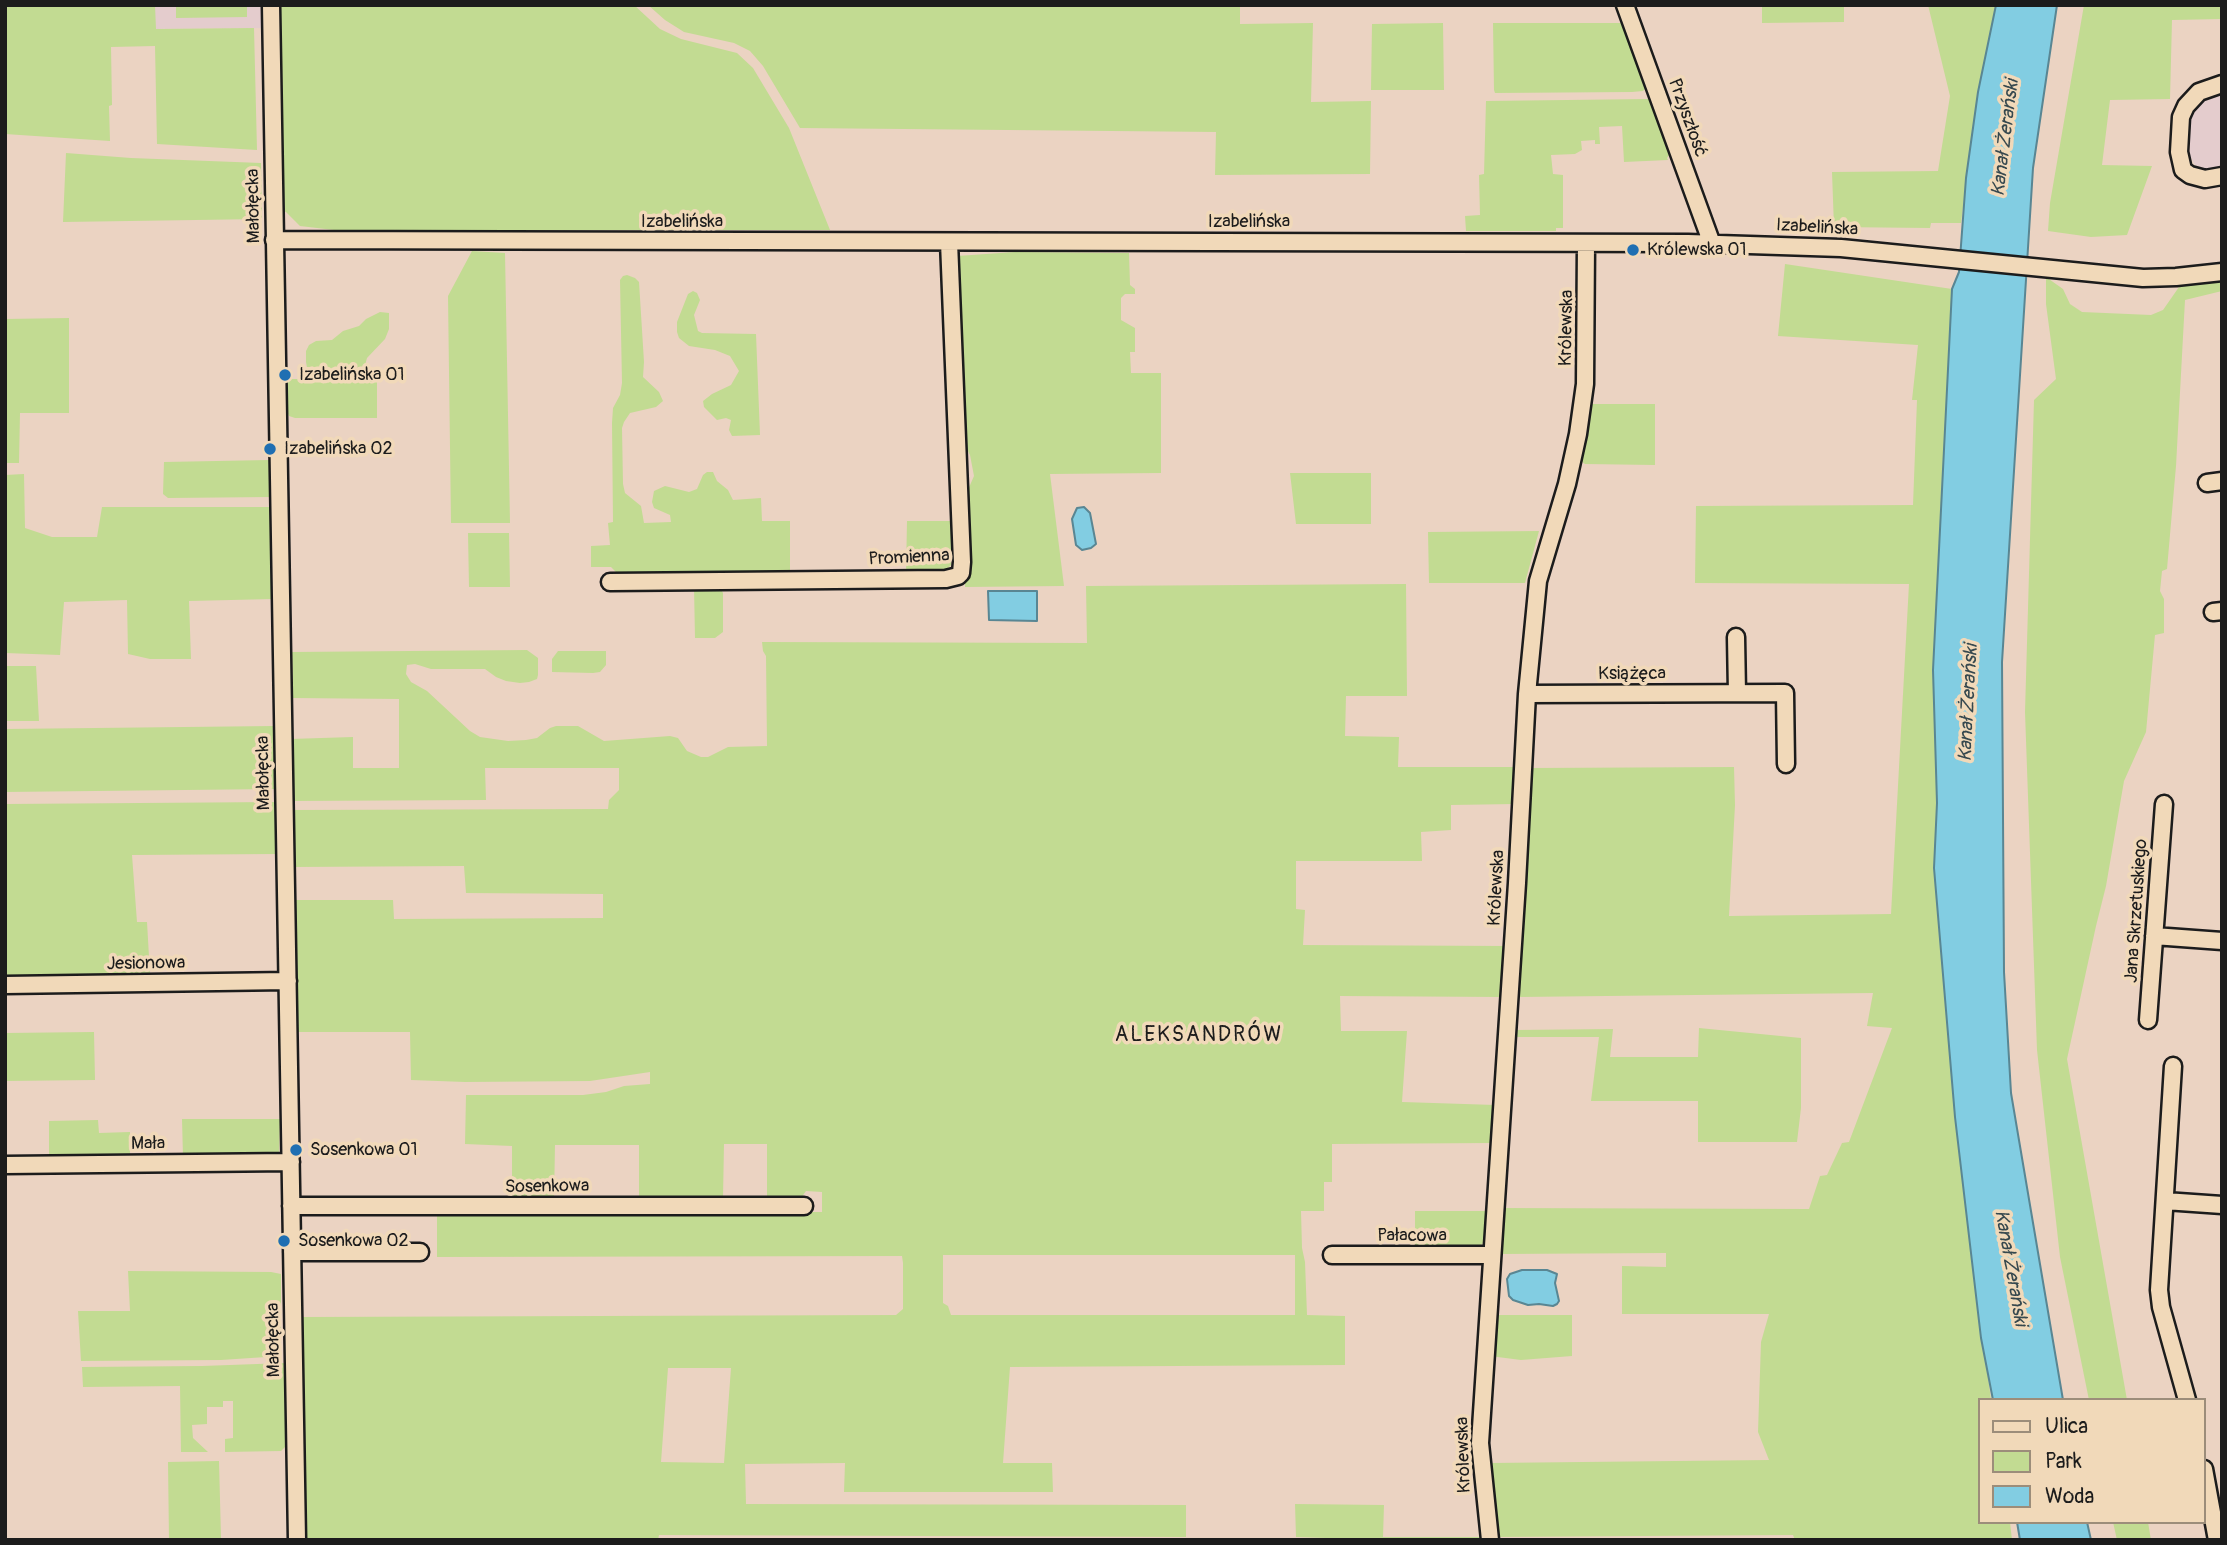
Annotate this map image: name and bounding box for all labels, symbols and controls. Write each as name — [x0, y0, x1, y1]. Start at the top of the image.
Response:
street label: Przyszłość — [1663, 76, 1711, 160]
water label: Kanał Żerański — [1988, 78, 2024, 198]
street label: Małołęcka — [243, 169, 265, 243]
street label: Izabelińska — [641, 211, 723, 233]
street label: Izabelińska — [1208, 211, 1290, 233]
street label: Izabelińska — [1775, 215, 1859, 241]
place label: Królewska 01 — [1647, 239, 1747, 261]
marker: Królewska 01 — [1625, 242, 1641, 258]
street label: Królewska — [1556, 290, 1578, 366]
place label: Izabelińska 01 — [299, 364, 405, 386]
marker: Izabelińska 01 — [277, 367, 293, 383]
place label: Izabelińska 02 — [284, 438, 393, 460]
marker: Izabelińska 02 — [262, 441, 278, 457]
street label: Promienna — [868, 545, 950, 571]
water label: Kanał Żerański — [1955, 644, 1983, 762]
street label: Książęca — [1598, 663, 1666, 685]
street label: Małołęcka — [253, 736, 275, 810]
street label: Jana Skrzetuskiego — [2121, 838, 2153, 984]
street label: Królewska — [1484, 849, 1510, 927]
street label: Jesionowa — [106, 953, 186, 975]
district label: ALEKSANDRÓW — [1116, 1023, 1282, 1049]
street label: Mała — [131, 1133, 165, 1155]
place label: Sosenkowa 01 — [310, 1139, 418, 1161]
marker: Sosenkowa 01 — [288, 1142, 304, 1158]
street label: Sosenkowa — [505, 1175, 589, 1199]
water label: Kanał Żerański — [1989, 1208, 2031, 1328]
street label: Pałacowa — [1377, 1225, 1447, 1247]
place label: Sosenkowa 02 — [298, 1230, 409, 1252]
marker: Sosenkowa 02 — [276, 1233, 292, 1249]
street label: Małołęcka — [263, 1303, 285, 1377]
legend — [1979, 1398, 2206, 1524]
text: Ulica — [2045, 1413, 2088, 1440]
street label: Królewska — [1452, 1416, 1476, 1494]
text: Park — [2045, 1448, 2082, 1475]
text: Woda — [2045, 1483, 2094, 1510]

